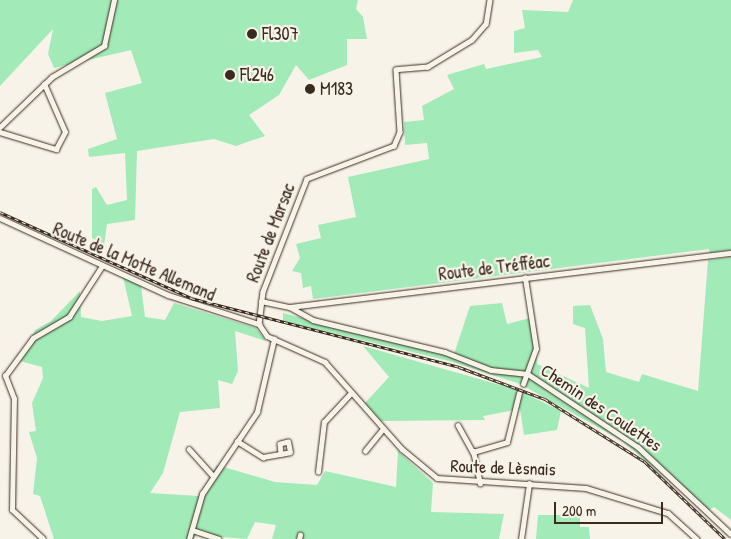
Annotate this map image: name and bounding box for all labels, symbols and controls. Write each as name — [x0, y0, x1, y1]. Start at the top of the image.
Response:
place label: Fl307 — [262, 23, 299, 45]
marker: Fl307 — [246, 28, 258, 40]
place label: Fl246 — [240, 64, 274, 86]
marker: Fl246 — [224, 69, 236, 81]
place label: M183 — [320, 78, 353, 100]
marker: M183 — [304, 83, 316, 95]
street label: Route de Marsac — [242, 181, 300, 285]
street label: Route de la Motte Allemand — [50, 218, 218, 306]
street label: Route de Tréfféac — [437, 250, 551, 286]
street label: Chemin des Coulettes — [536, 360, 666, 456]
street label: Route de Lèsnais — [450, 455, 556, 481]
scale bar — [556, 492, 665, 524]
text: 200 m — [562, 500, 596, 521]

